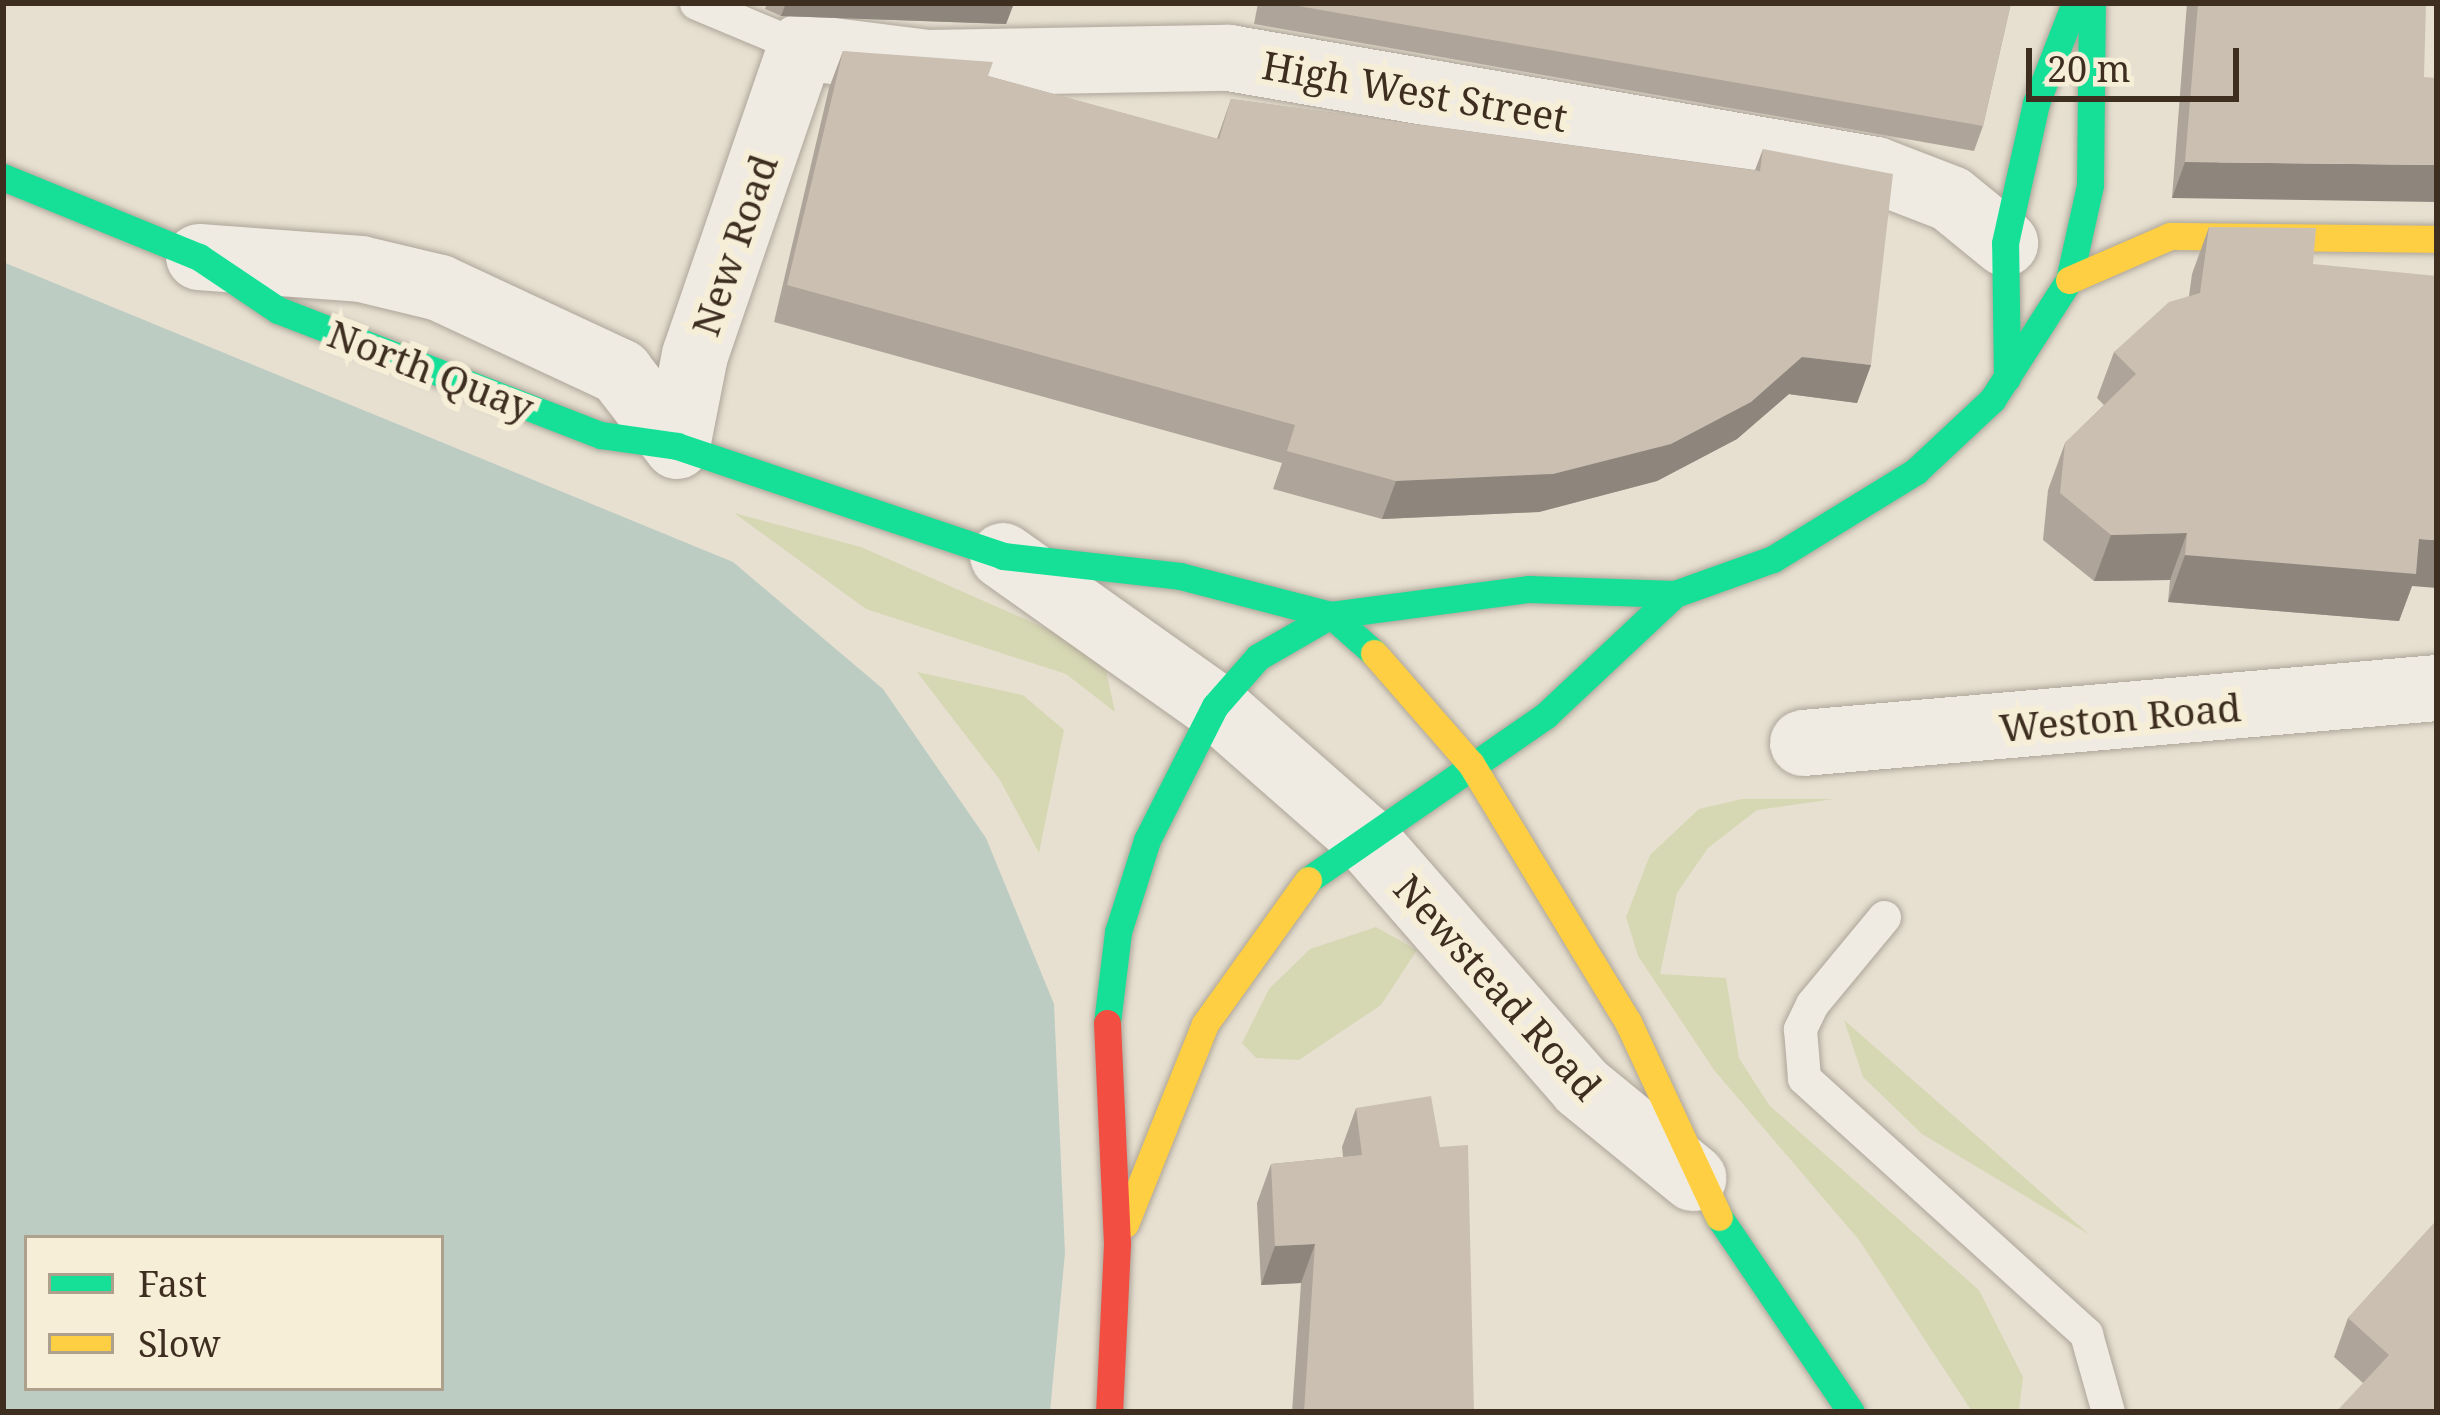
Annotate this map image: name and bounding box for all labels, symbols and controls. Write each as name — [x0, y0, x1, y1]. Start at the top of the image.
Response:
scale bar — [2032, 24, 2245, 98]
street label: High West Street — [1259, 41, 1571, 141]
text: 20 m — [2047, 44, 2131, 93]
street label: New Road — [681, 148, 787, 342]
street label: North Quay — [322, 309, 540, 431]
street label: Weston Road — [1997, 683, 2243, 751]
street label: Newstead Road — [1385, 865, 1611, 1109]
legend — [24, 1235, 444, 1391]
text: Fast — [138, 1259, 207, 1308]
text: Slow — [138, 1319, 221, 1368]

